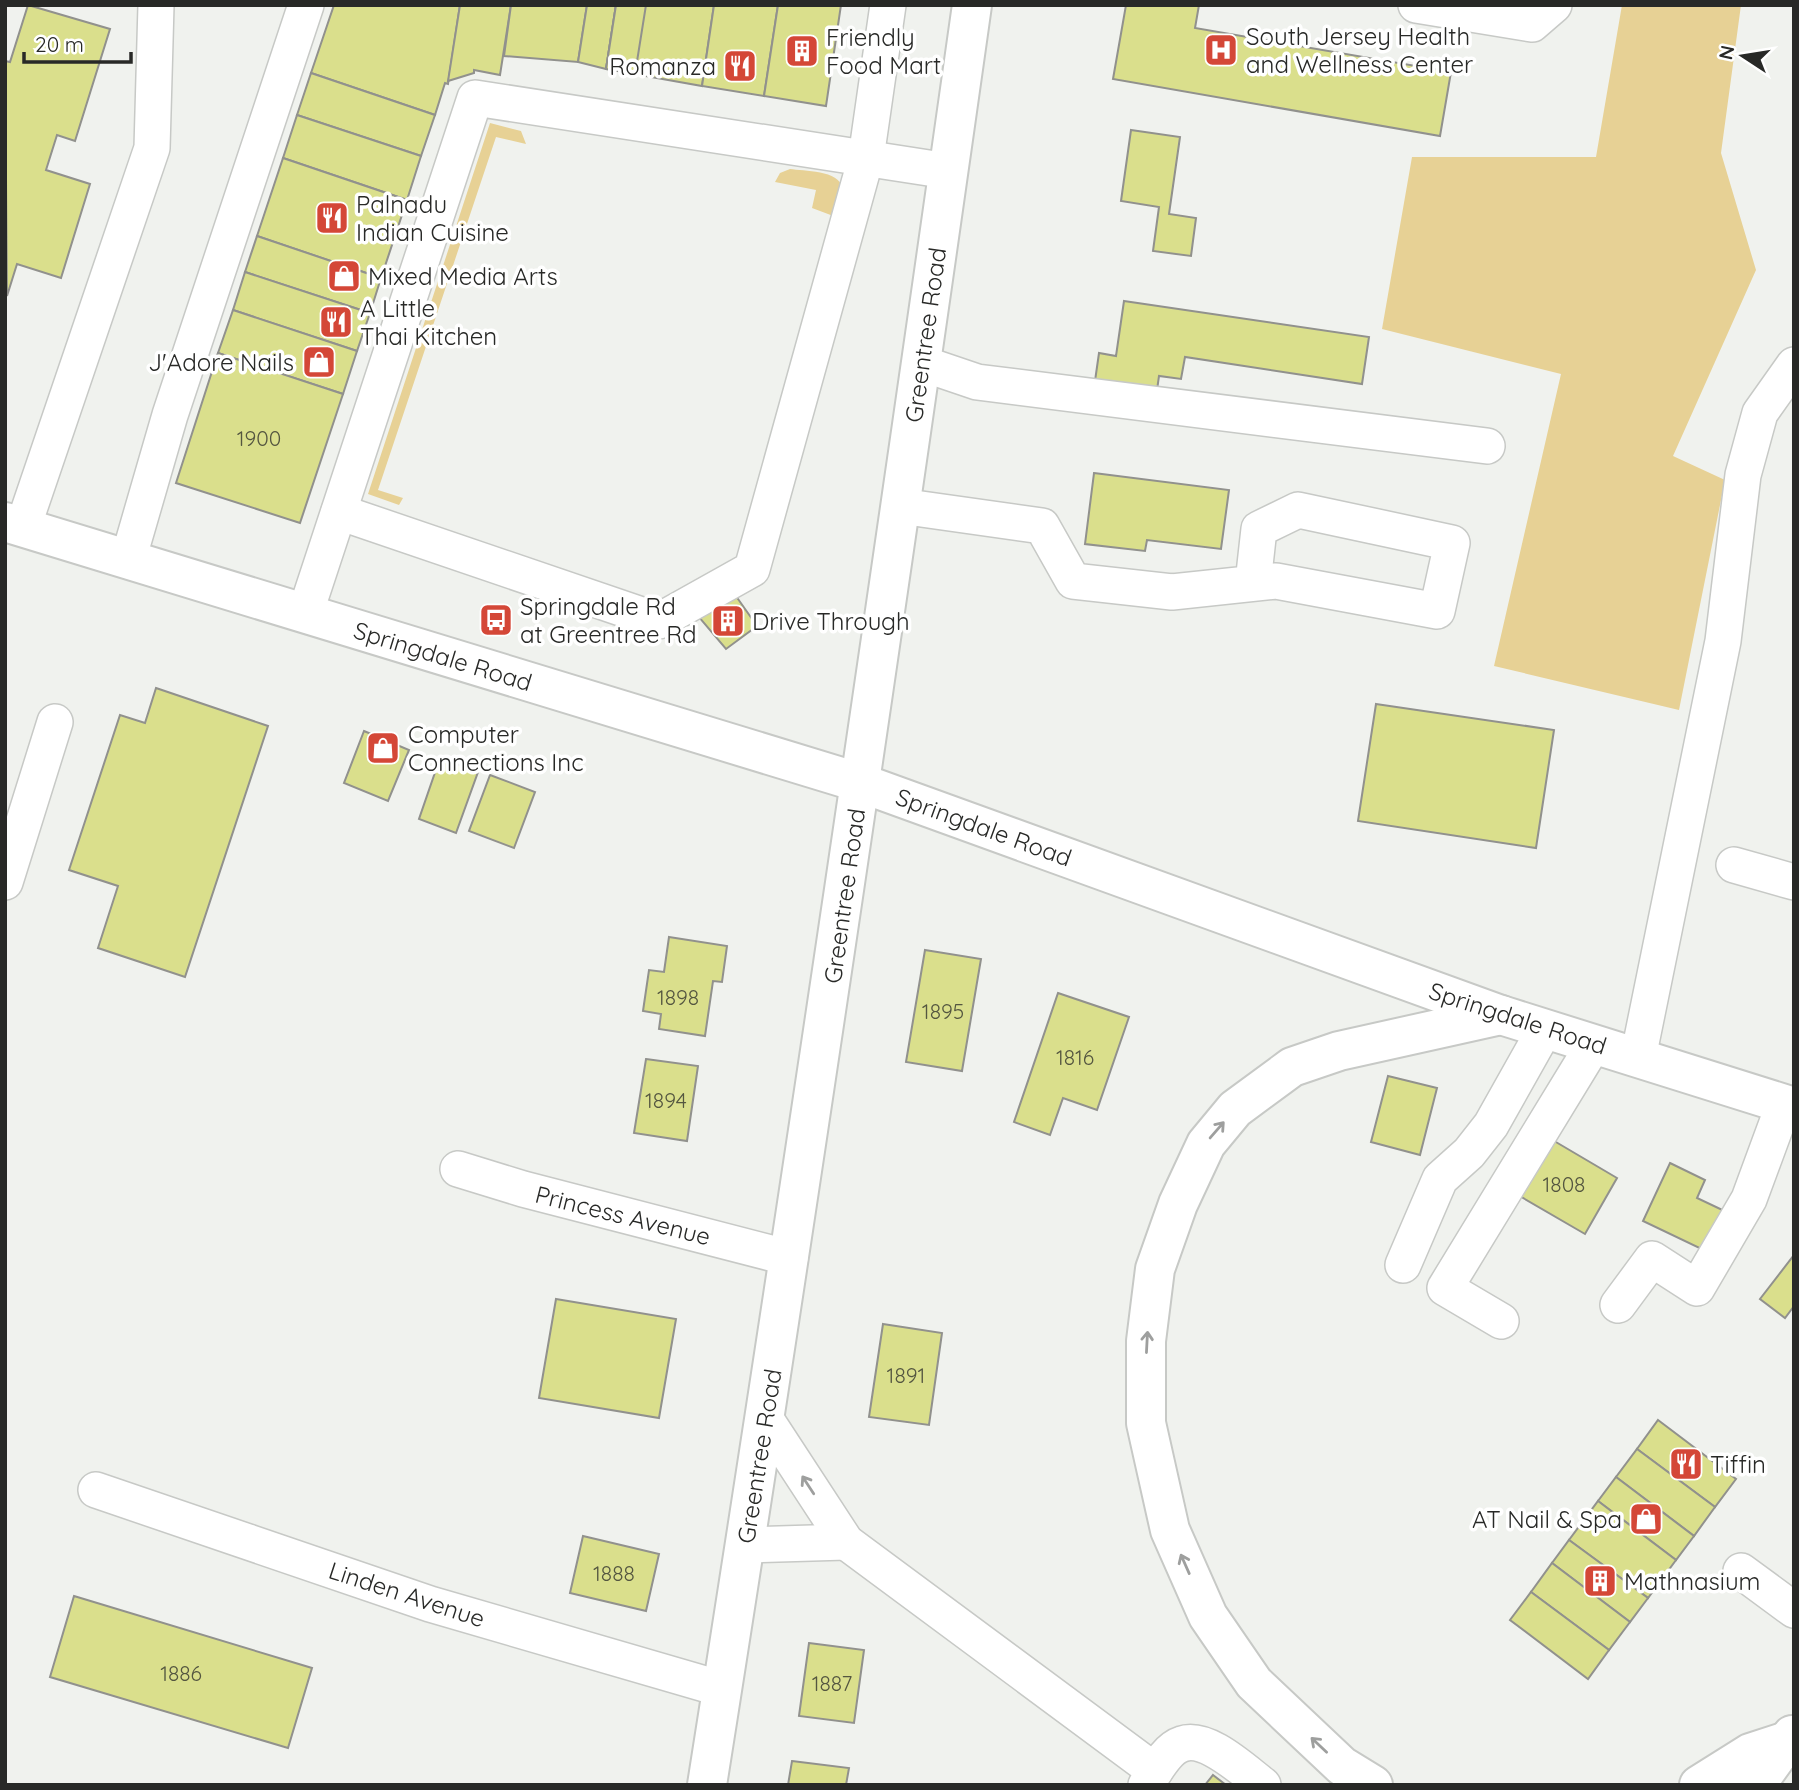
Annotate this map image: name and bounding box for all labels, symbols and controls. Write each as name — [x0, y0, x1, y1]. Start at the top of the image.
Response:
scale bar — [24, 21, 131, 65]
place label: South Jersey Health and Wellness Center — [1246, 21, 1473, 79]
north arrow — [1708, 21, 1778, 91]
place label: Friendly Food Mart — [826, 22, 941, 80]
text: 20 m — [35, 31, 84, 57]
hospital icon: South Jersey Health and Wellness Center — [1202, 31, 1240, 69]
building icon: Friendly Food Mart — [783, 32, 821, 70]
text: N — [1713, 43, 1740, 62]
restaurant icon: Romanza — [721, 47, 759, 85]
place label: Romanza — [609, 51, 716, 81]
place label: Palnadu Indian Cuisine — [356, 189, 509, 247]
restaurant icon: Palnadu Indian Cuisine — [313, 199, 351, 237]
street label: Greentree Road — [898, 246, 952, 424]
shop icon: Mixed Media Arts — [325, 257, 363, 295]
place label: Mixed Media Arts — [368, 261, 558, 291]
place label: A Little Thai Kitchen — [360, 293, 497, 351]
restaurant icon: A Little Thai Kitchen — [317, 303, 355, 341]
shop icon: J'Adore Nails — [300, 343, 338, 381]
place label: J'Adore Nails — [148, 347, 294, 377]
house number: 1900 — [237, 425, 281, 451]
place label: Springdale Rd at Greentree Rd — [520, 591, 697, 649]
bus stop icon: Springdale Rd at Greentree Rd — [477, 601, 515, 639]
building icon: Drive Through — [709, 602, 747, 640]
place label: Drive Through — [752, 606, 910, 636]
street label: Springdale Road — [350, 615, 536, 697]
place label: Computer Connections Inc — [408, 719, 584, 777]
shop icon: Computer Connections Inc — [364, 729, 402, 767]
street label: Springdale Road — [892, 781, 1076, 873]
street label: Greentree Road — [817, 807, 871, 985]
street label: Springdale Road — [1425, 975, 1611, 1061]
house number: 1898 — [657, 984, 699, 1010]
house number: 1895 — [922, 998, 964, 1024]
house number: 1816 — [1056, 1044, 1094, 1070]
house number: 1894 — [645, 1087, 687, 1113]
one-way arrow — [1209, 1121, 1225, 1139]
house number: 1808 — [1543, 1171, 1585, 1197]
street label: Princess Avenue — [532, 1179, 714, 1251]
one-way arrow — [1140, 1331, 1153, 1354]
house number: 1891 — [887, 1362, 925, 1388]
street label: Greentree Road — [730, 1367, 788, 1545]
restaurant icon: Tiffin — [1667, 1445, 1705, 1483]
place label: Tiffin — [1710, 1449, 1766, 1479]
one-way arrow — [801, 1476, 816, 1495]
shop icon: AT Nail & Spa — [1627, 1500, 1665, 1538]
place label: AT Nail & Spa — [1472, 1504, 1622, 1534]
one-way arrow — [1178, 1554, 1191, 1575]
street label: Linden Avenue — [325, 1555, 489, 1633]
house number: 1888 — [593, 1560, 635, 1586]
building icon: Mathnasium — [1581, 1562, 1619, 1600]
place label: Mathnasium — [1624, 1566, 1761, 1596]
house number: 1886 — [160, 1660, 202, 1686]
house number: 1887 — [812, 1670, 853, 1696]
one-way arrow — [1311, 1736, 1328, 1753]

